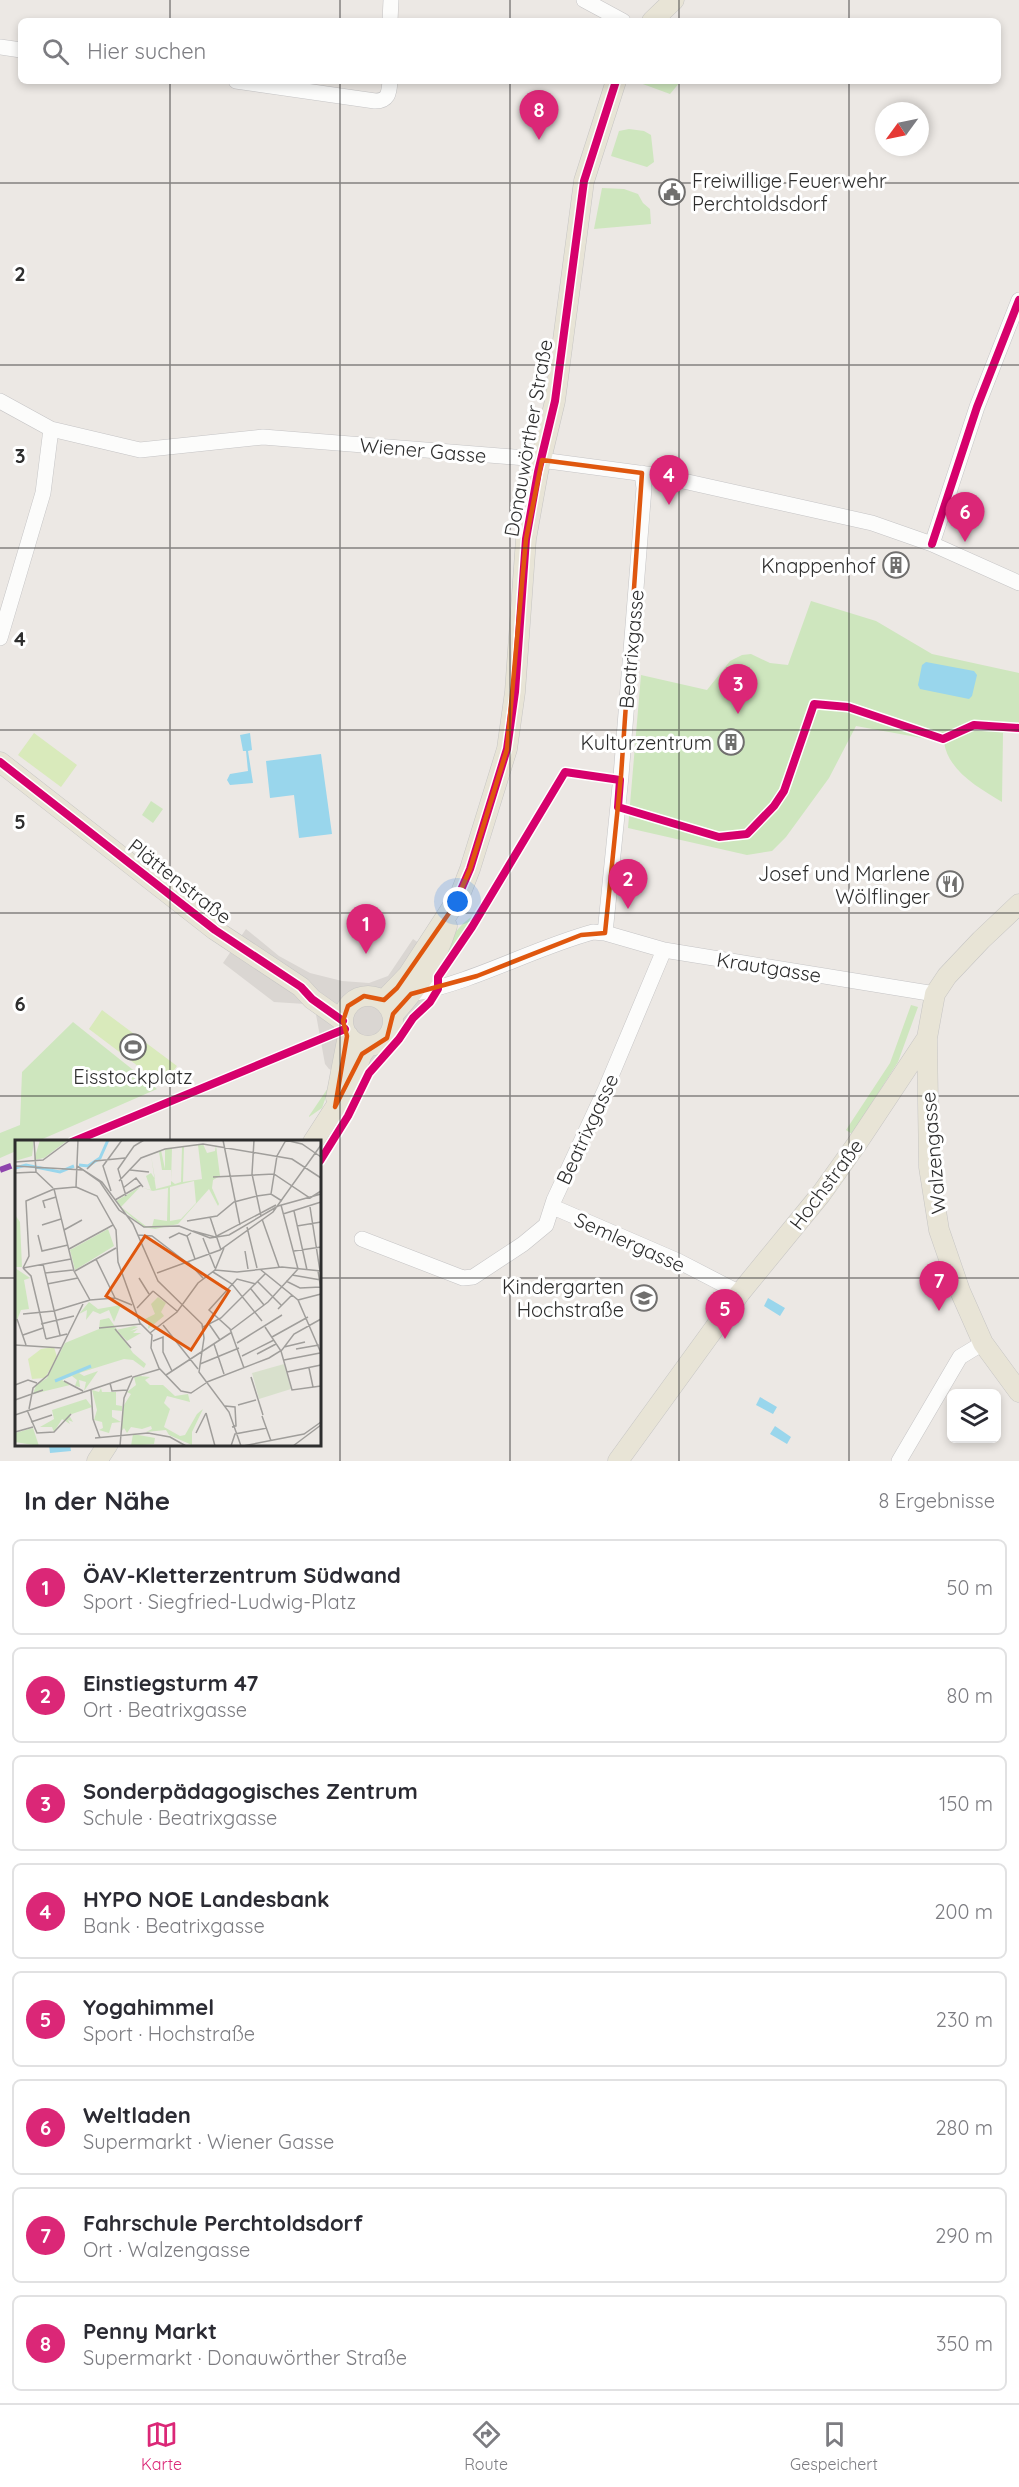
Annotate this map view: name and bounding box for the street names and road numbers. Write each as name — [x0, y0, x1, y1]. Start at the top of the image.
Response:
street label: Donauwörther Straße — [498, 337, 558, 539]
street label: Wiener Gasse — [359, 432, 487, 468]
street label: Beatrixgasse — [613, 588, 649, 710]
street label: Plättenstraße — [123, 833, 237, 929]
street label: Krautgasse — [715, 946, 823, 988]
street label: Beatrixgasse — [550, 1070, 624, 1188]
street label: Walzengasse — [915, 1091, 951, 1215]
street label: Hochstraße — [784, 1134, 868, 1234]
street label: Semlergasse — [571, 1206, 689, 1278]

